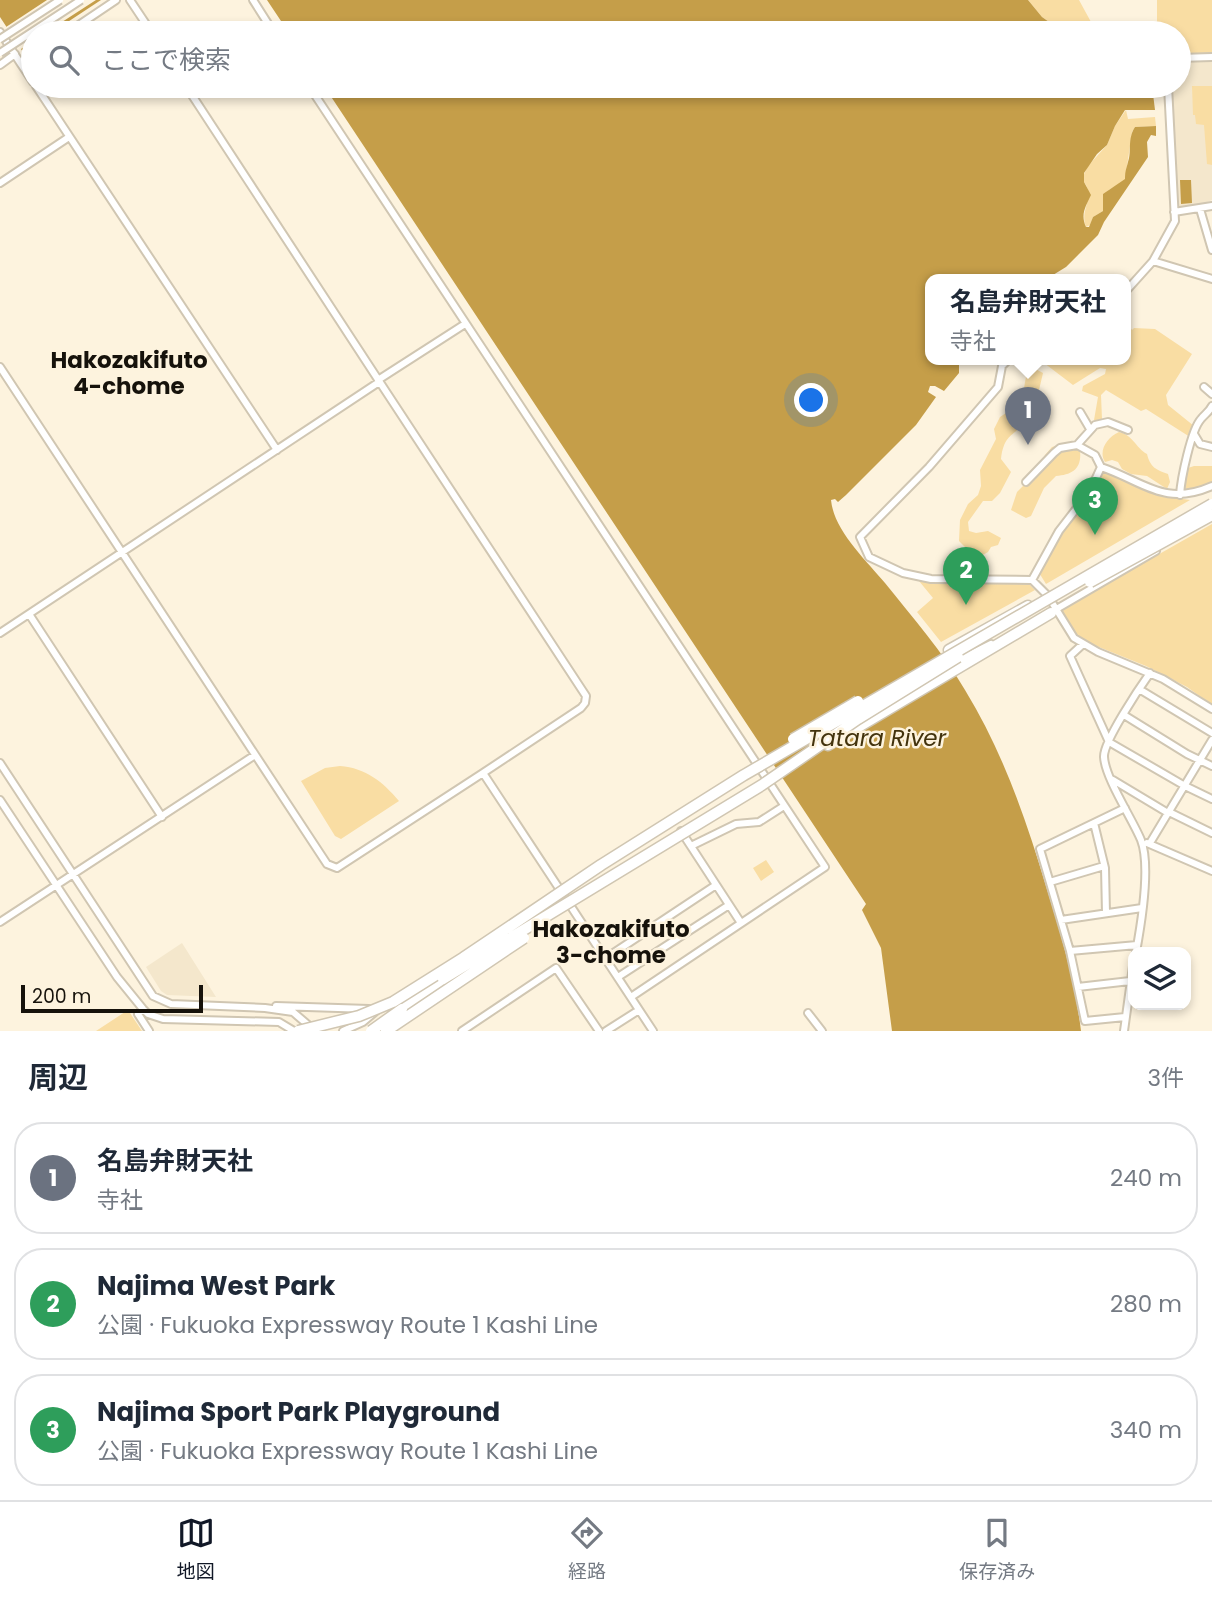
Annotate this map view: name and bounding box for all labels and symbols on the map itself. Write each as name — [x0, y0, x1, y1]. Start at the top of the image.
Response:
district label: Hakozakifuto 4-chome — [50, 344, 208, 402]
your location — [794, 383, 828, 417]
pin: 1 — [1005, 387, 1051, 445]
pin: 3 — [1072, 477, 1118, 535]
pin: 2 — [943, 547, 989, 605]
water label: Tatara River — [808, 722, 948, 754]
district label: Hakozakifuto 3-chome — [532, 913, 690, 971]
scale bar — [21, 982, 203, 1014]

